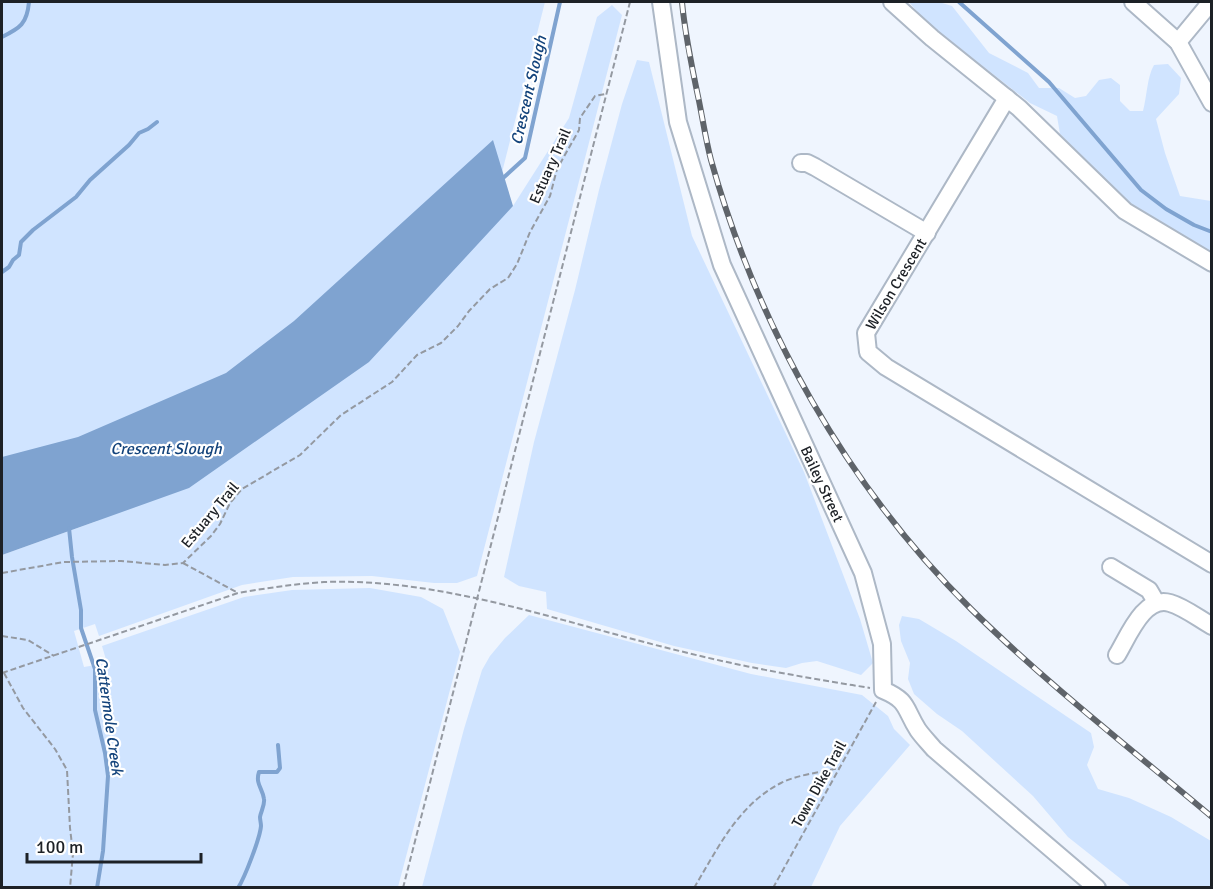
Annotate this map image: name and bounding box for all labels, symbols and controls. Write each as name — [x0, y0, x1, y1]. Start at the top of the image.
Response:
water label: Crescent Slough — [507, 33, 552, 147]
street label: Estuary Trail — [525, 126, 575, 206]
street label: Wilson Crescent — [862, 235, 930, 333]
water label: Crescent Slough — [110, 439, 223, 459]
street label: Bailey Street — [797, 443, 847, 525]
street label: Estuary Trail — [177, 478, 243, 552]
water label: Cattermole Creek — [91, 656, 127, 778]
street label: Town Dike Trail — [788, 738, 850, 830]
scale bar — [27, 826, 201, 864]
text: 100 m — [36, 836, 83, 858]

